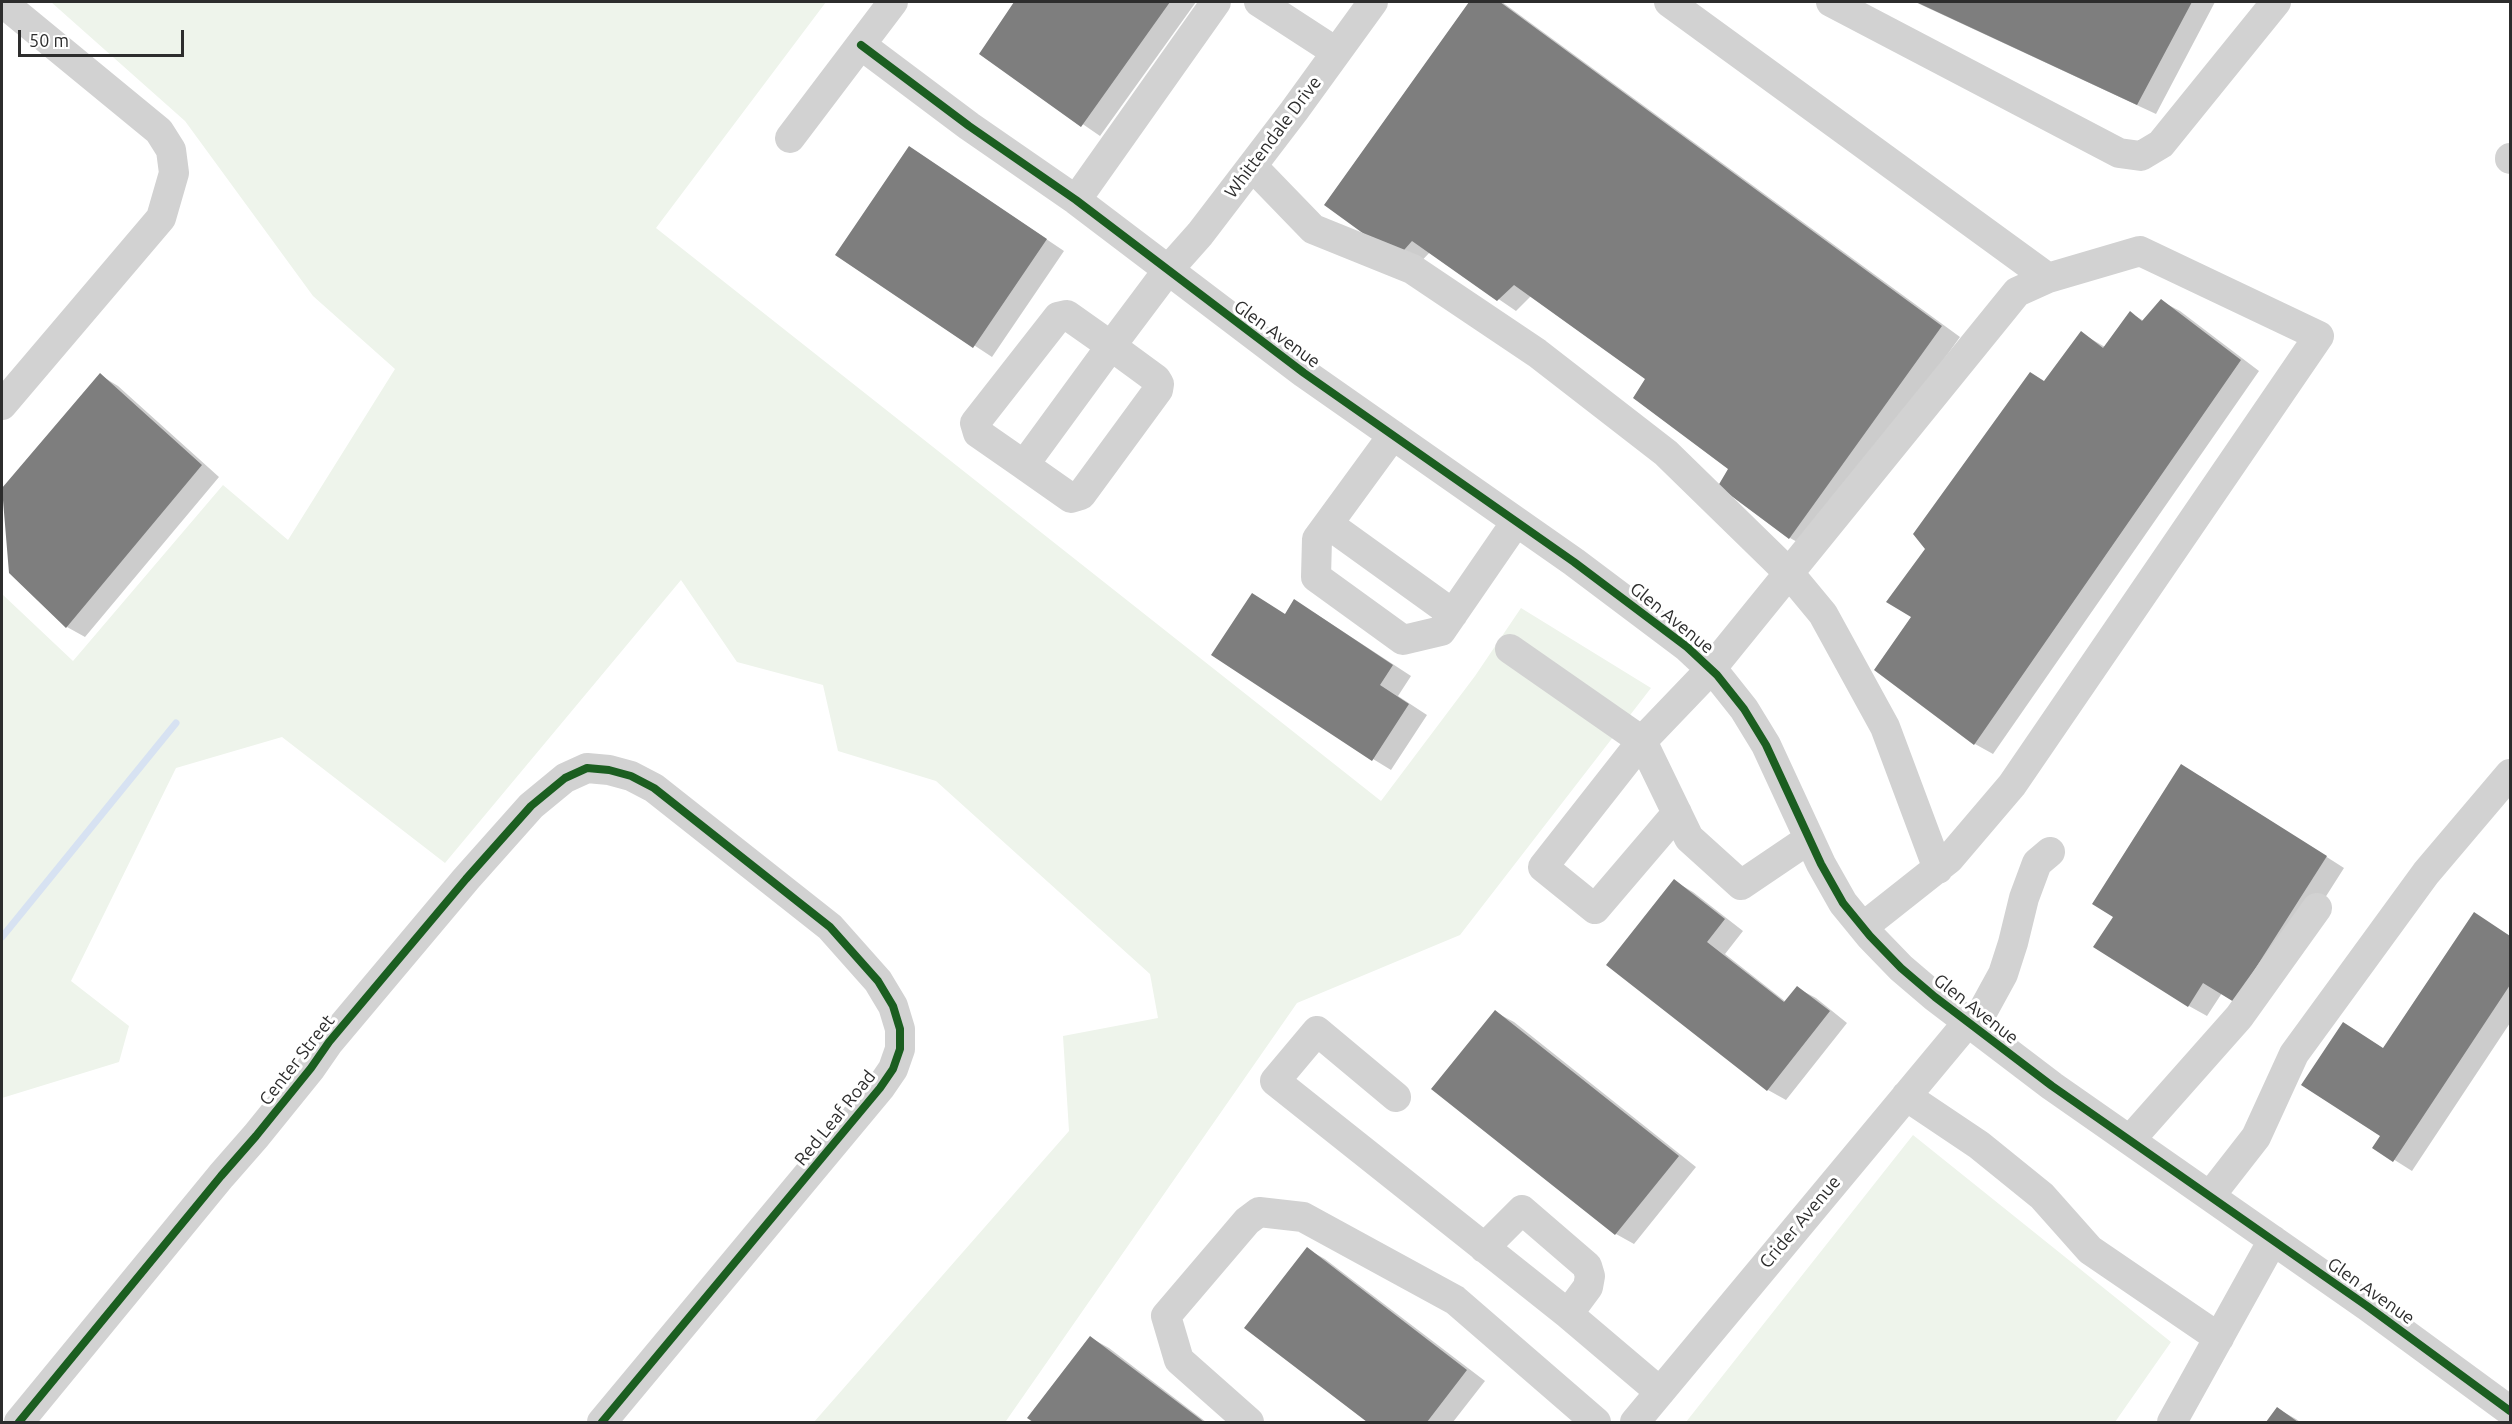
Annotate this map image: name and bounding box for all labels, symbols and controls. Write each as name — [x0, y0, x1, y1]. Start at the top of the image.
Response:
scale bar — [21, 18, 188, 56]
text: 50 m — [29, 30, 69, 50]
street label: Whittendale Drive — [1220, 72, 1326, 202]
street label: Glen Avenue — [1230, 295, 1324, 373]
street label: Glen Avenue — [1626, 578, 1718, 658]
street label: Glen Avenue — [1929, 969, 2023, 1049]
street label: Center Street — [255, 1010, 339, 1110]
street label: Red Leaf Road — [790, 1066, 880, 1170]
street label: Crider Avenue — [1755, 1171, 1845, 1273]
street label: Glen Avenue — [2323, 1253, 2419, 1329]

